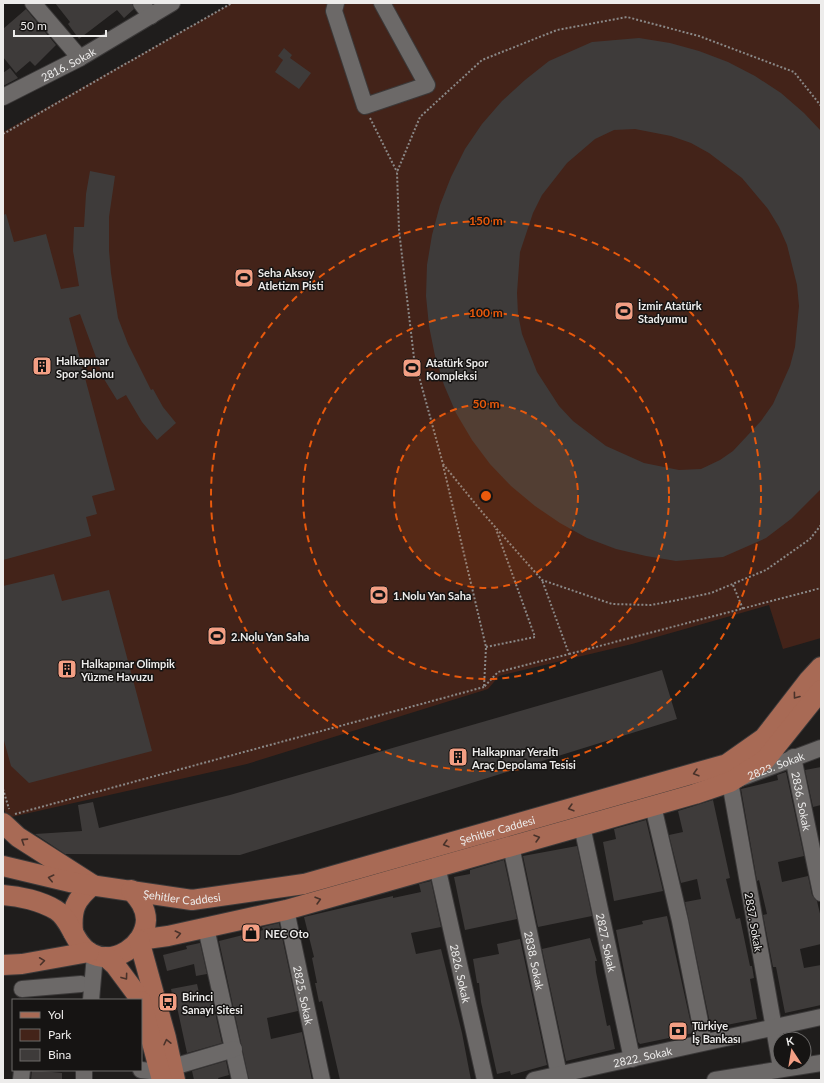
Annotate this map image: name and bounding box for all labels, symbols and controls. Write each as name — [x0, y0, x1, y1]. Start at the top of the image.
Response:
scale bar — [14, 12, 106, 38]
text: 50 m — [20, 18, 47, 33]
street label: 2816. Sokak — [38, 44, 98, 83]
text: 150 m — [469, 213, 503, 228]
place label: Seha Aksoy Atletizm Pisti — [257, 266, 323, 292]
sports icon: Seha Aksoy Atletizm Pisti — [233, 267, 255, 289]
place label: İzmir Atatürk Stadyumu — [638, 299, 702, 325]
sports icon: İzmir Atatürk Stadyumu — [613, 300, 635, 322]
text: 100 m — [469, 305, 503, 320]
place label: Halkapınar Spor Salonu — [56, 354, 114, 380]
building icon: Halkapınar Spor Salonu — [31, 355, 53, 377]
place label: Atatürk Spor Kompleksi — [425, 356, 489, 382]
sports icon: Atatürk Spor Kompleksi — [401, 357, 423, 379]
text: 50 m — [473, 396, 499, 411]
centre of rings — [479, 489, 493, 503]
sports icon: 1.Nolu Yan Saha — [368, 584, 390, 606]
place label: 1.Nolu Yan Saha — [393, 589, 471, 602]
sports icon: 2.Nolu Yan Saha — [206, 625, 228, 647]
place label: 2.Nolu Yan Saha — [231, 630, 309, 643]
place label: Halkapınar Olimpik Yüzme Havuzu — [80, 657, 175, 683]
building icon: Halkapınar Olimpik Yüzme Havuzu — [56, 658, 78, 680]
one-way arrow — [794, 692, 801, 699]
place label: Halkapınar Yeraltı Araç Depolama Tesisi — [471, 745, 576, 771]
building icon: Halkapınar Yeraltı Araç Depolama Tesisi — [447, 746, 469, 768]
street label: 2823. Sokak — [745, 748, 806, 782]
one-way arrow — [692, 768, 699, 777]
street label: 2836. Sokak — [790, 770, 815, 832]
one-way arrow — [567, 803, 574, 812]
street label: Şehitler Caddesi — [458, 812, 537, 846]
one-way arrow — [534, 835, 540, 843]
one-way arrow — [21, 839, 28, 846]
one-way arrow — [442, 839, 449, 847]
one-way arrow — [48, 874, 55, 882]
street label: Şehitler Caddesi — [142, 886, 222, 907]
street label: 2837. Sokak — [742, 891, 766, 953]
one-way arrow — [314, 896, 321, 905]
street label: 2827. Sokak — [594, 912, 620, 973]
shop icon: NEC Oto — [240, 922, 262, 944]
place label: NEC Oto — [265, 927, 309, 940]
street label: 2838. Sokak — [523, 930, 548, 992]
one-way arrow — [175, 931, 181, 939]
street label: 2826. Sokak — [448, 943, 474, 1004]
one-way arrow — [39, 957, 45, 966]
street label: 2825. Sokak — [291, 964, 317, 1026]
one-way arrow — [120, 973, 127, 980]
place label: Birinci Sanayi Sitesi — [182, 990, 243, 1016]
bus stop icon: Birinci Sanayi Sitesi — [157, 991, 179, 1013]
legend — [12, 999, 142, 1071]
text: Yol — [48, 1007, 64, 1022]
place label: Türkiye İş Bankası — [692, 1019, 741, 1045]
bank icon: Türkiye İş Bankası — [667, 1020, 689, 1042]
text: Park — [48, 1027, 72, 1042]
north arrow — [772, 1031, 812, 1071]
text: K — [785, 1033, 795, 1048]
one-way arrow — [163, 1039, 172, 1046]
street label: 2822. Sokak — [612, 1043, 673, 1069]
text: Bina — [48, 1047, 71, 1062]

